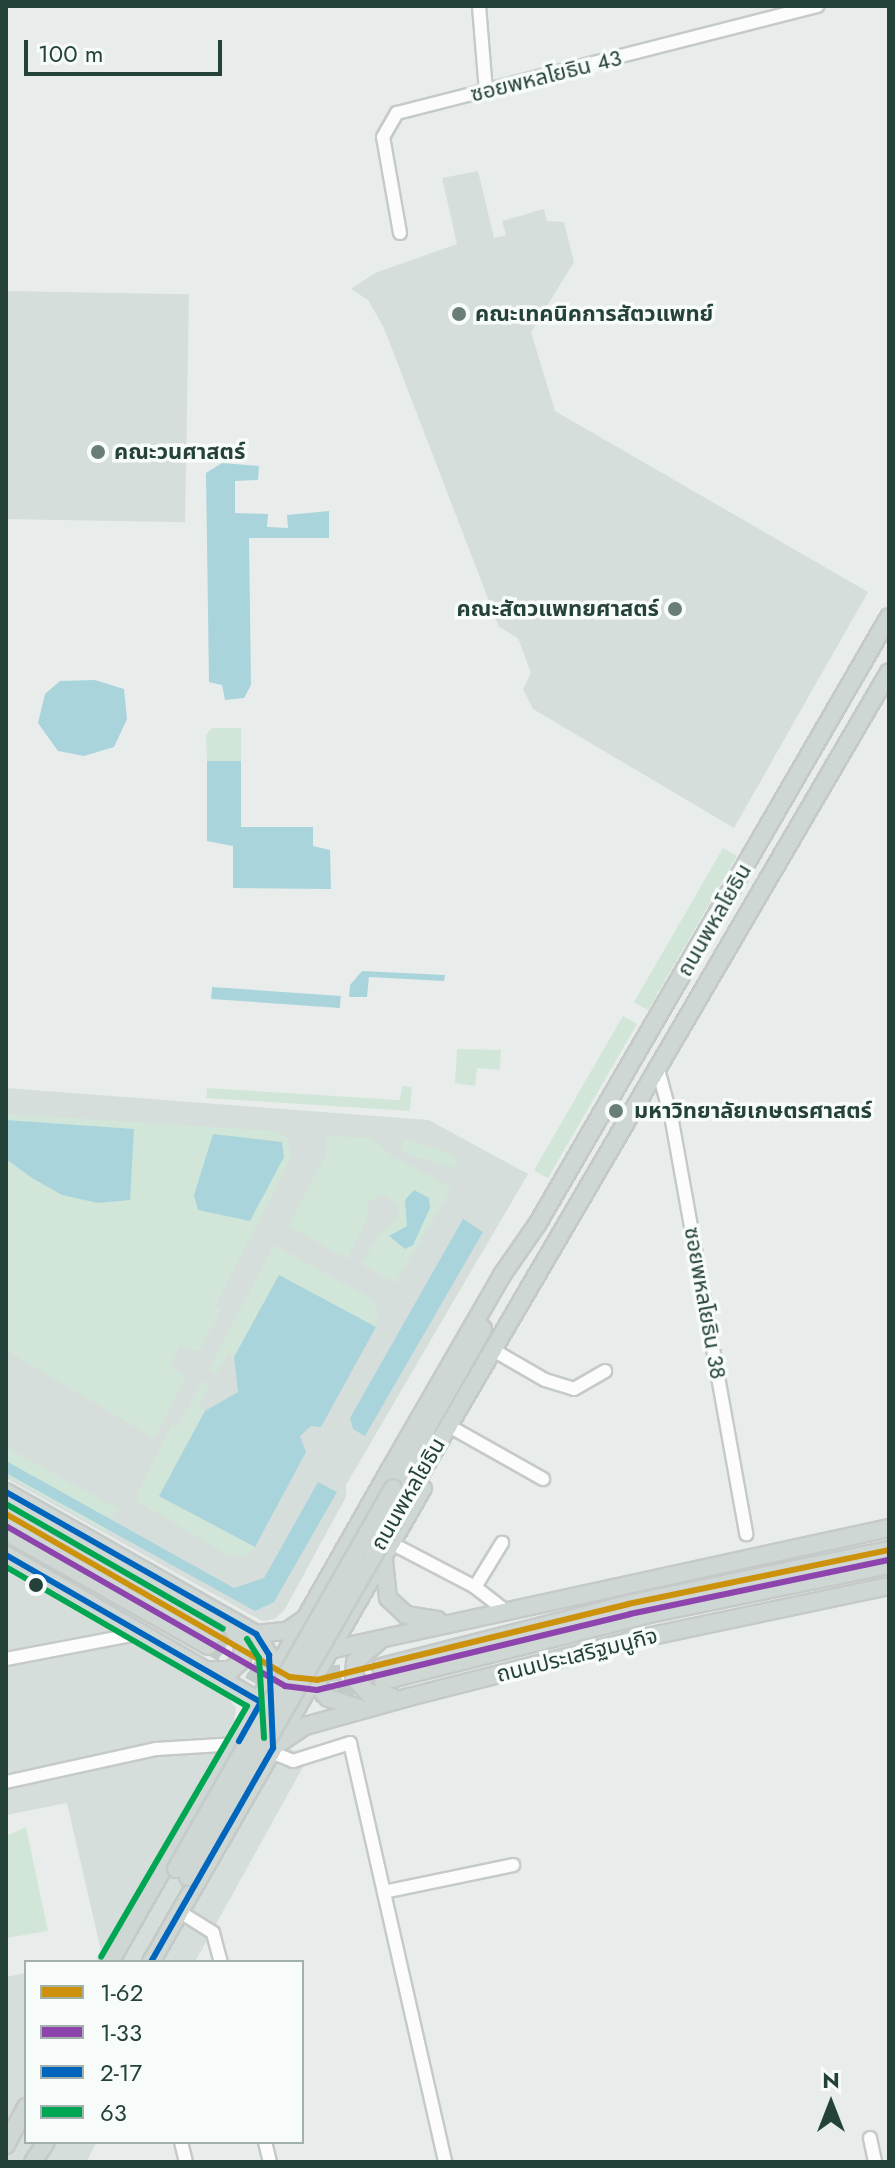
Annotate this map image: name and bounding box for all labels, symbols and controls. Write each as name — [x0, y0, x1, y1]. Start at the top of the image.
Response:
scale bar — [28, 24, 226, 74]
text: 100 m — [38, 36, 104, 71]
street label: ซอยพหลโยธิน 43 — [468, 44, 624, 108]
place label: คณะเทคนิคการสัตวแพทย์ — [475, 301, 713, 327]
marker: คณะเทคนิคการสัตวแพทย์ — [450, 305, 468, 323]
place label: คณะวนศาสตร์ — [114, 439, 245, 465]
marker: คณะวนศาสตร์ — [89, 443, 107, 461]
place label: คณะสัตวแพทยศาสตร์ — [457, 596, 659, 622]
marker: คณะสัตวแพทยศาสตร์ — [666, 600, 684, 618]
street label: ถนนพหลโยธิน — [671, 859, 757, 981]
place label: มหาวิทยาลัยเกษตรศาสตร์ — [634, 1098, 872, 1124]
marker: มหาวิทยาลัยเกษตรศาสตร์ — [605, 1100, 627, 1122]
street label: ซอยพหลโยธิน 38 — [679, 1225, 731, 1381]
street label: ถนนพหลโยธิน — [365, 1433, 451, 1555]
unlabelled marker — [28, 1577, 44, 1593]
street label: ถนนประเสริฐมนูกิจ — [494, 1622, 660, 1688]
legend — [24, 1960, 304, 2144]
text: 1-62 — [100, 1975, 143, 2010]
text: 1-33 — [100, 2015, 142, 2050]
text: 2-17 — [100, 2055, 142, 2090]
north arrow — [791, 2064, 871, 2144]
text: N — [822, 2064, 840, 2096]
text: 63 — [100, 2095, 127, 2130]

